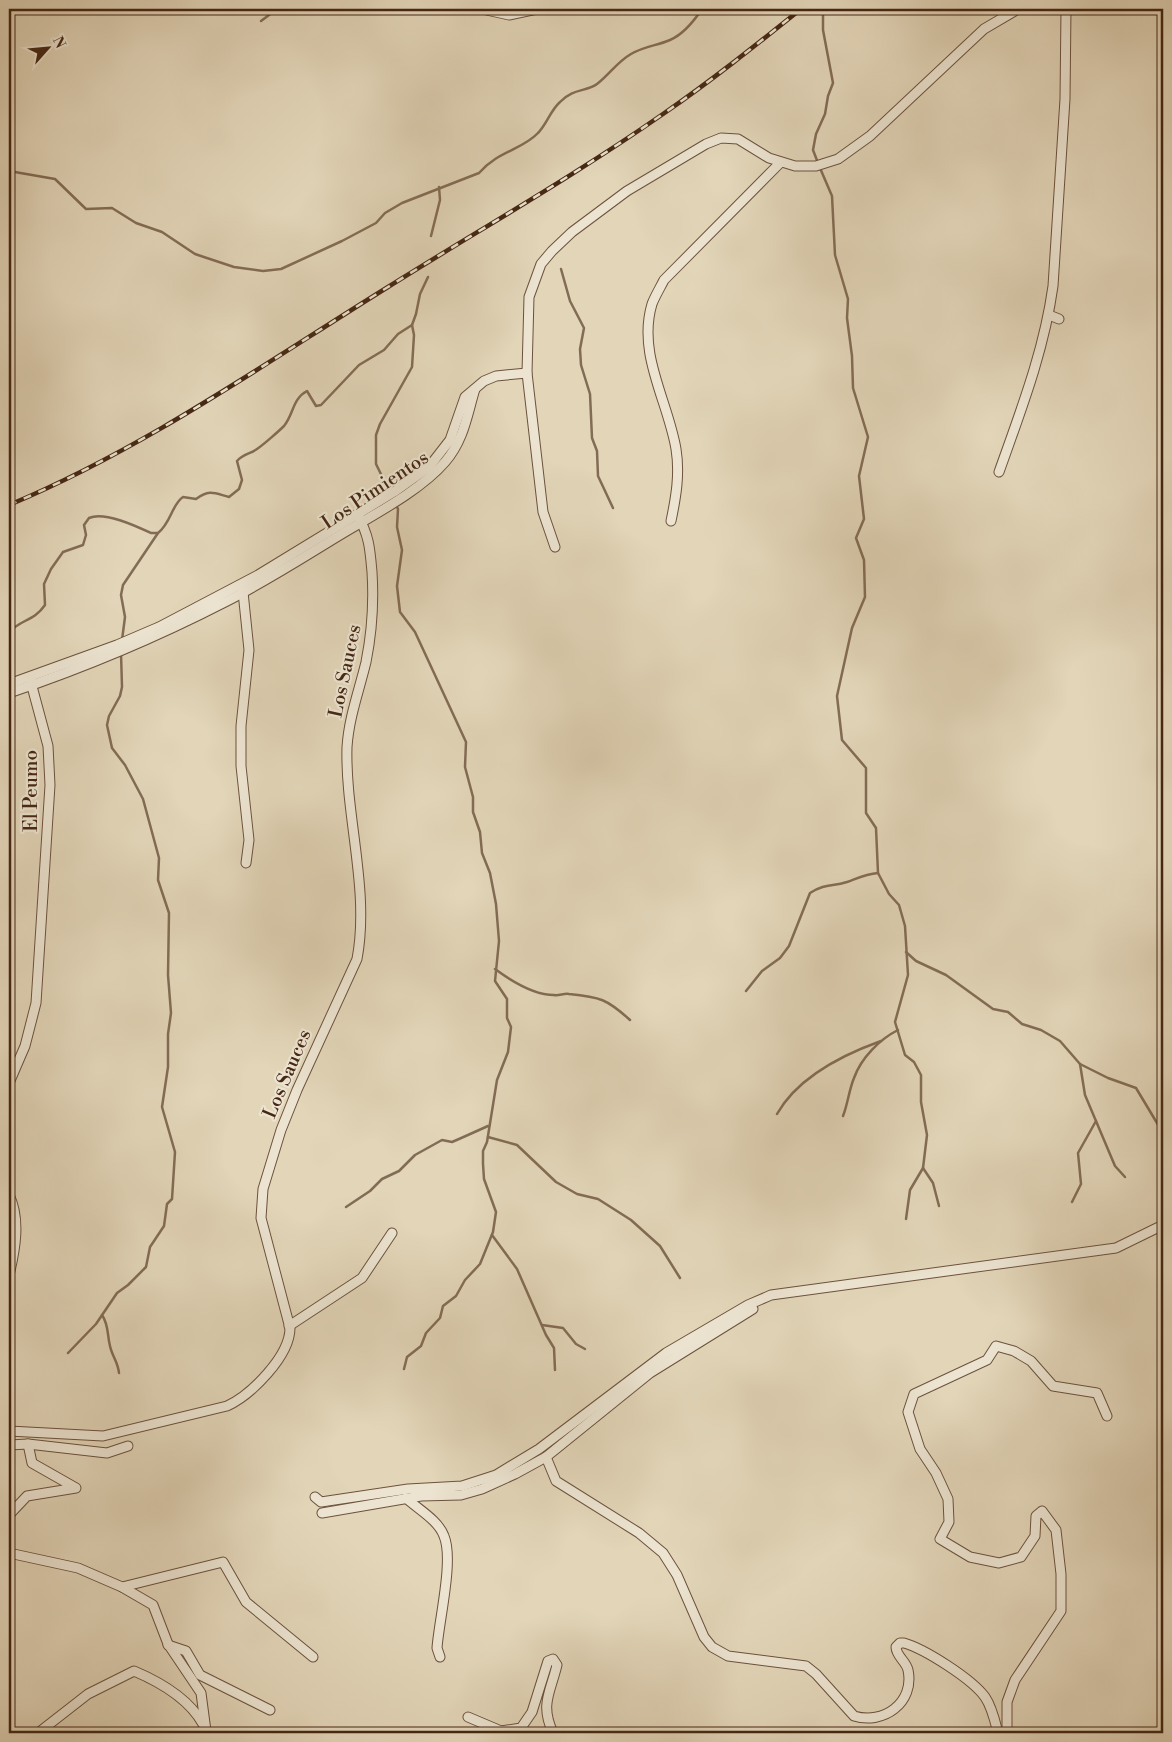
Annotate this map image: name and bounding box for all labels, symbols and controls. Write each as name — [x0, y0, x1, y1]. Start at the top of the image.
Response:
north arrow — [22, 22, 72, 72]
text: N — [48, 34, 69, 52]
street label: Los Pimientos — [317, 445, 433, 535]
street label: Los Sauces — [323, 622, 367, 720]
street label: El Peumo — [19, 750, 43, 832]
street label: Los Sauces — [258, 1026, 316, 1122]

